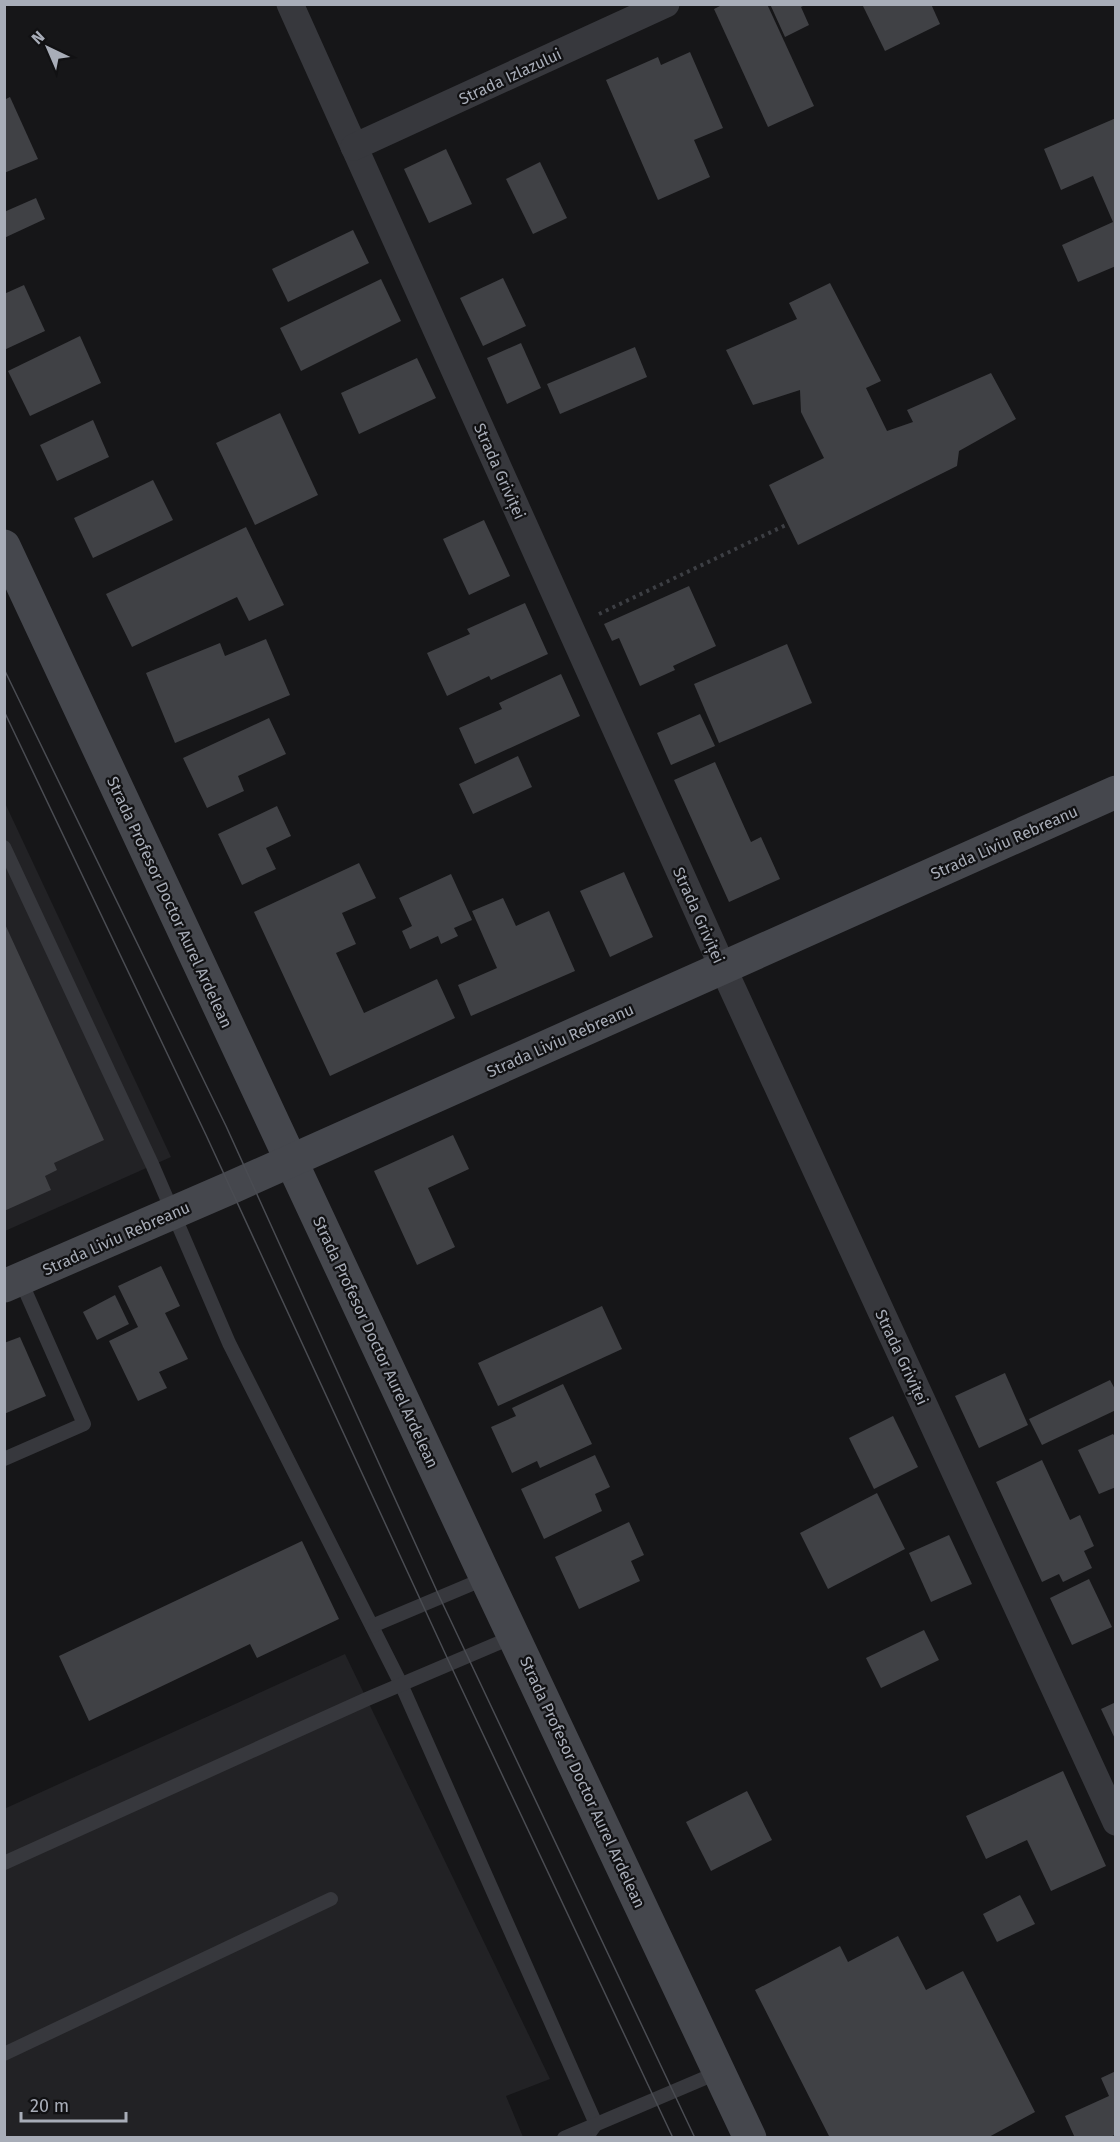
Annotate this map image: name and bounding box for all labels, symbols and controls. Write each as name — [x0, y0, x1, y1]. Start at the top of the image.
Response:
north arrow — [18, 18, 78, 78]
text: N — [28, 27, 48, 48]
street label: Strada Izlazului — [456, 44, 565, 109]
street label: Strada Griviței — [469, 420, 529, 523]
street label: Strada Profesor Doctor Aurel Ardelean — [103, 773, 236, 1031]
street label: Strada Liviu Rebreanu — [928, 801, 1081, 883]
street label: Strada Griviței — [668, 864, 728, 967]
street label: Strada Liviu Rebreanu — [484, 999, 637, 1081]
street label: Strada Liviu Rebreanu — [40, 1197, 193, 1279]
street label: Strada Profesor Doctor Aurel Ardelean — [309, 1213, 442, 1471]
street label: Strada Griviței — [870, 1306, 932, 1408]
street label: Strada Profesor Doctor Aurel Ardelean — [516, 1653, 649, 1911]
scale bar — [21, 2085, 126, 2123]
text: 20 m — [30, 2095, 69, 2117]

